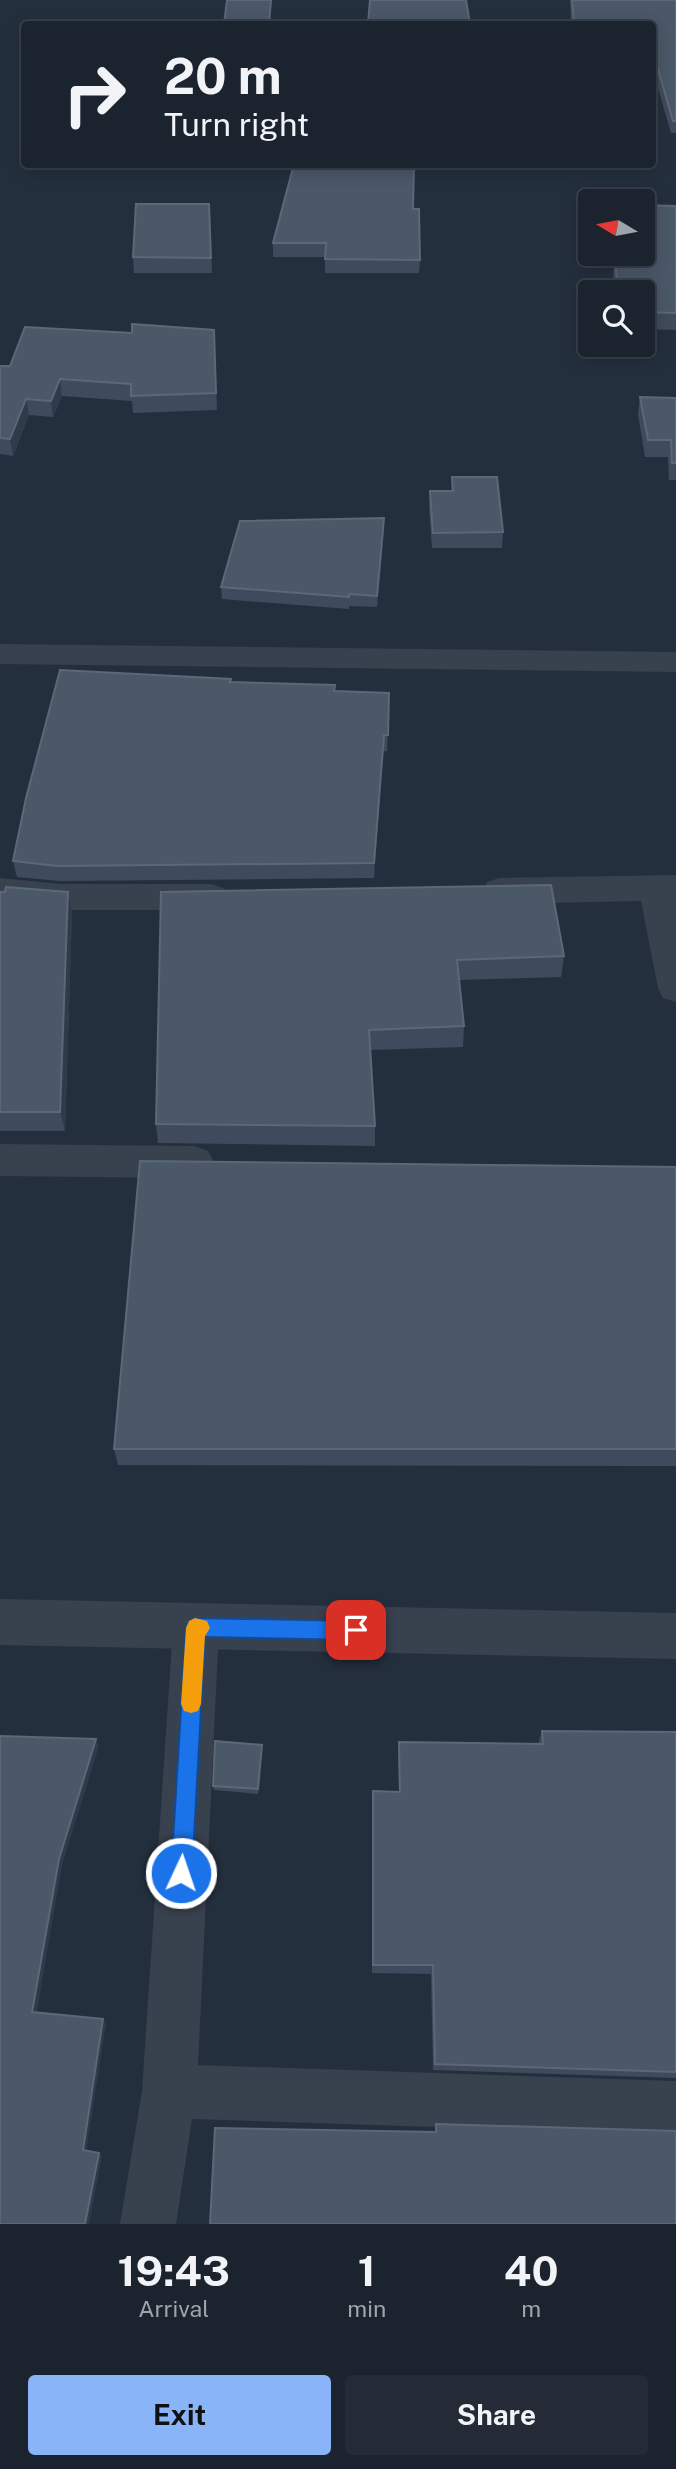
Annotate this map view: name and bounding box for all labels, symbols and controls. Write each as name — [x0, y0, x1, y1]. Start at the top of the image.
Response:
text: 20 m — [164, 47, 282, 105]
icon: right — [49, 49, 140, 140]
text: Turn right — [164, 106, 309, 143]
north arrow — [578, 189, 654, 266]
map controls — [578, 189, 655, 357]
button: search — [578, 280, 655, 357]
pin — [326, 1600, 386, 1660]
icon: arrive — [337, 1611, 375, 1649]
position arrow — [144, 1836, 218, 1910]
text: 19:43 — [118, 2246, 230, 2295]
text: 1 — [358, 2246, 376, 2295]
text: 40 — [504, 2246, 558, 2295]
text: Arrival — [138, 2295, 209, 2322]
text: min — [347, 2295, 386, 2322]
text: m — [521, 2295, 541, 2322]
button: Exit — [28, 2375, 331, 2455]
button: Share — [345, 2375, 648, 2455]

